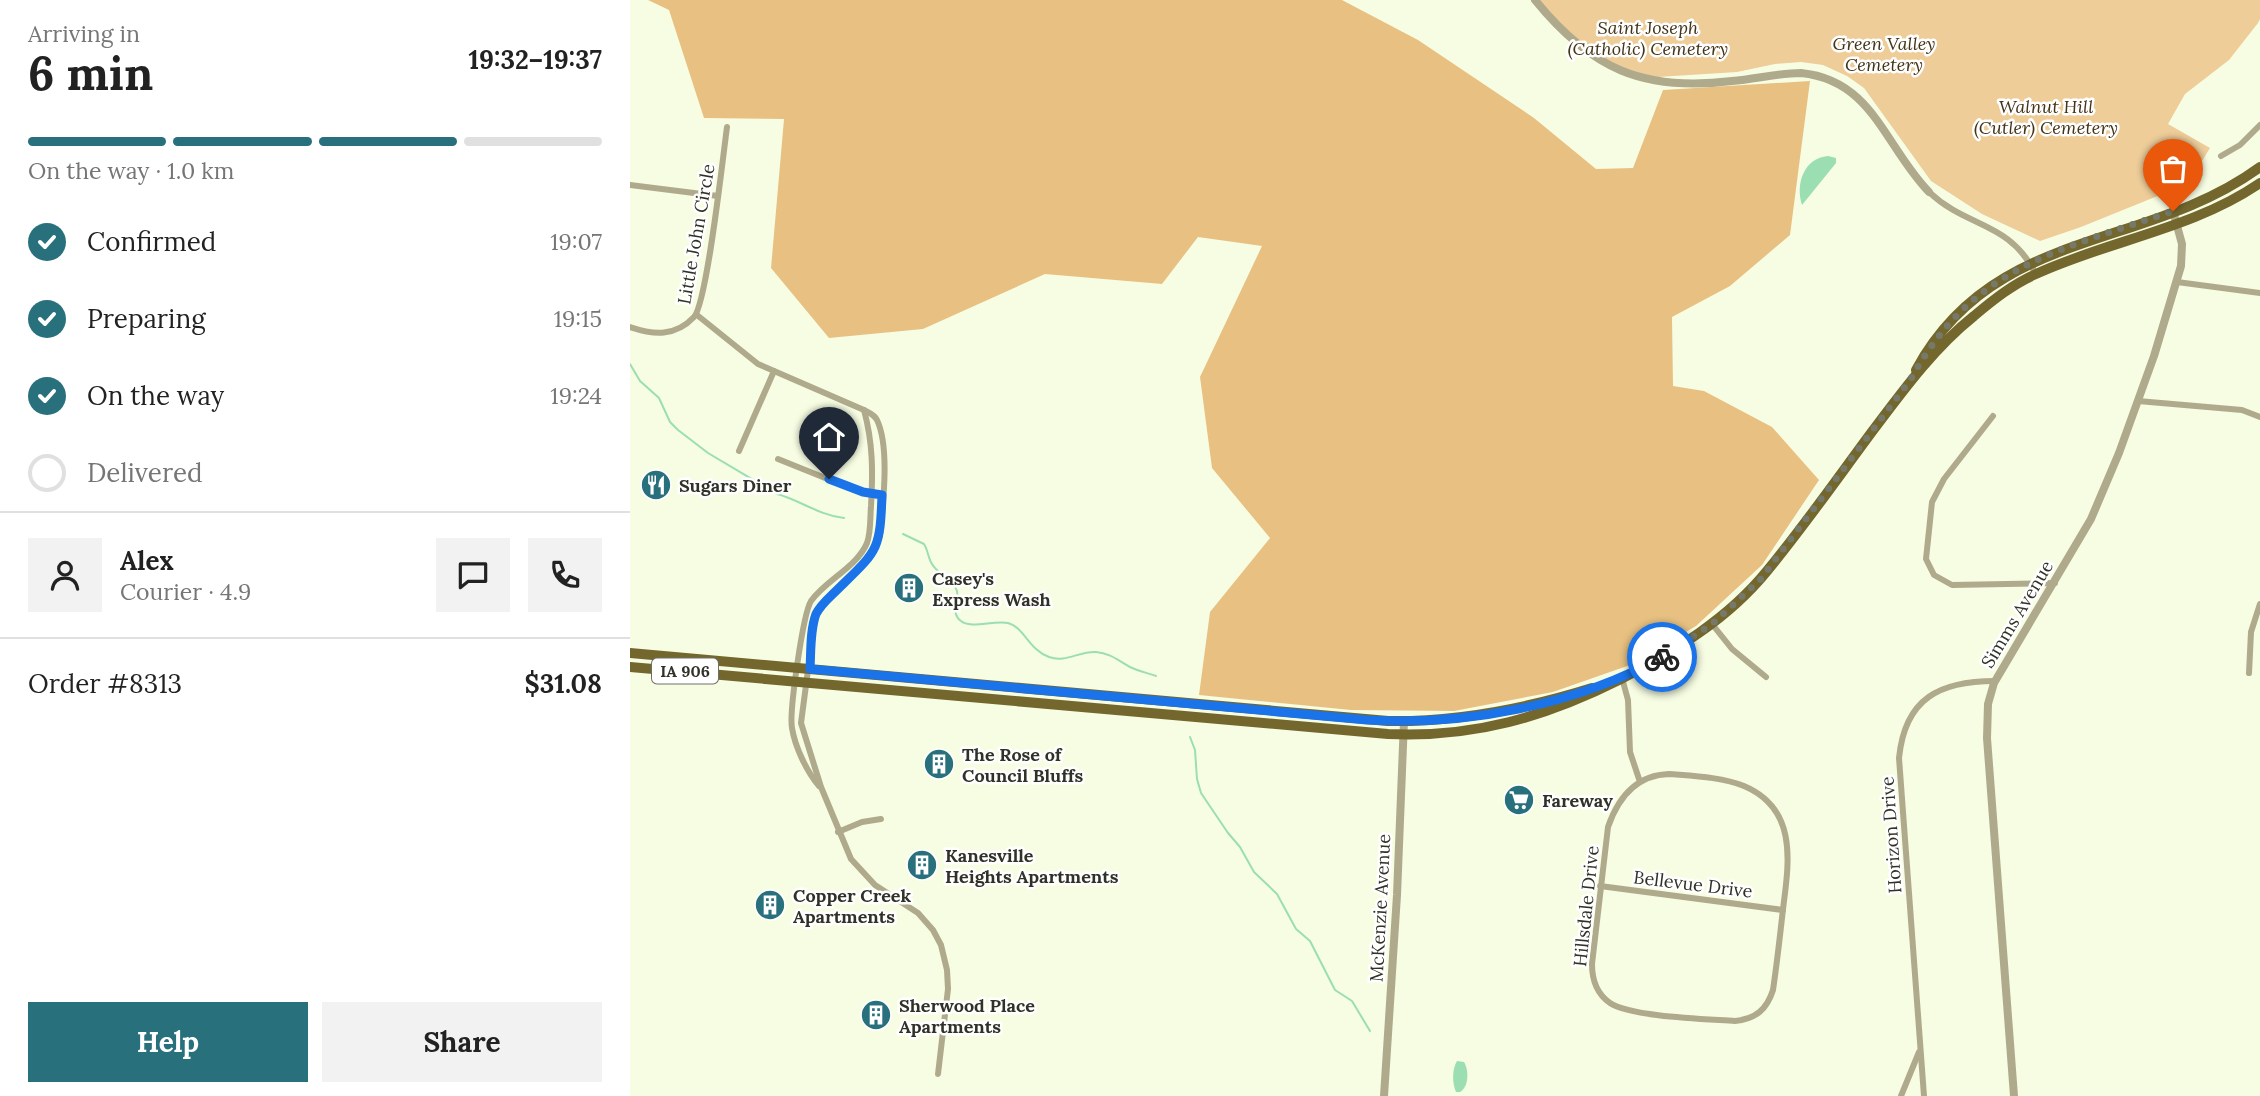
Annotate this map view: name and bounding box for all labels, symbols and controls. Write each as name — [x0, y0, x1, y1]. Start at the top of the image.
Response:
park label: Saint Joseph (Catholic) Cemetery — [1568, 16, 1728, 60]
text: Arriving in — [28, 19, 140, 48]
park label: Green Valley Cemetery — [1832, 32, 1936, 76]
text: 19:32–19:37 — [469, 43, 602, 76]
text: 6 min — [28, 44, 153, 103]
park label: Walnut Hill (Cutler) Cemetery — [1974, 95, 2118, 139]
pin — [2143, 139, 2203, 211]
icon: bag — [2154, 150, 2192, 188]
text: On the way · 1.0 km — [28, 156, 234, 185]
street label: Little John Circle — [672, 162, 720, 306]
icon: check — [28, 223, 66, 261]
text: Confirmed — [87, 225, 216, 258]
text: 19:07 — [550, 227, 602, 256]
icon: check — [28, 300, 66, 338]
text: Preparing — [87, 302, 206, 335]
text: 19:15 — [554, 304, 602, 333]
icon: check — [28, 377, 66, 415]
text: On the way — [87, 379, 224, 412]
text: 19:24 — [550, 381, 602, 410]
pin — [799, 407, 859, 479]
icon: home — [810, 418, 848, 456]
text: Delivered — [87, 456, 203, 489]
restaurant icon: Sugars Diner — [639, 468, 673, 502]
place label: Sugars Diner — [679, 474, 792, 497]
button: person — [28, 538, 102, 612]
button: chat — [436, 538, 510, 612]
button: phone — [528, 538, 602, 612]
text: Alex — [120, 544, 174, 577]
street label: Simms Avenue — [1976, 556, 2058, 672]
place label: Casey's Express Wash — [932, 567, 1051, 611]
building icon: Casey's Express Wash — [892, 571, 926, 605]
text: Courier · 4.9 — [120, 577, 251, 606]
courier — [1627, 622, 1697, 692]
icon: bike — [1643, 638, 1681, 676]
road number: IA 906 — [652, 658, 718, 684]
text: Order #8313 — [28, 667, 182, 700]
text: $31.08 — [525, 667, 602, 700]
place label: The Rose of Council Bluffs — [962, 743, 1083, 787]
building icon: The Rose of Council Bluffs — [922, 747, 956, 781]
street label: Horizon Drive — [1875, 775, 1907, 894]
supermarket icon: Fareway — [1502, 783, 1536, 817]
place label: Fareway — [1542, 789, 1613, 812]
street label: McKenzie Avenue — [1365, 833, 1395, 983]
place label: Kanesville Heights Apartments — [945, 844, 1119, 888]
street label: Hillsdale Drive — [1568, 844, 1604, 968]
building icon: Kanesville Heights Apartments — [905, 848, 939, 882]
street label: Bellevue Drive — [1632, 865, 1754, 903]
place label: Copper Creek Apartments — [793, 884, 912, 928]
building icon: Copper Creek Apartments — [753, 888, 787, 922]
place label: Sherwood Place Apartments — [899, 994, 1035, 1038]
building icon: Sherwood Place Apartments — [859, 998, 893, 1032]
button: Help — [28, 1002, 308, 1082]
button: Share — [322, 1002, 602, 1082]

